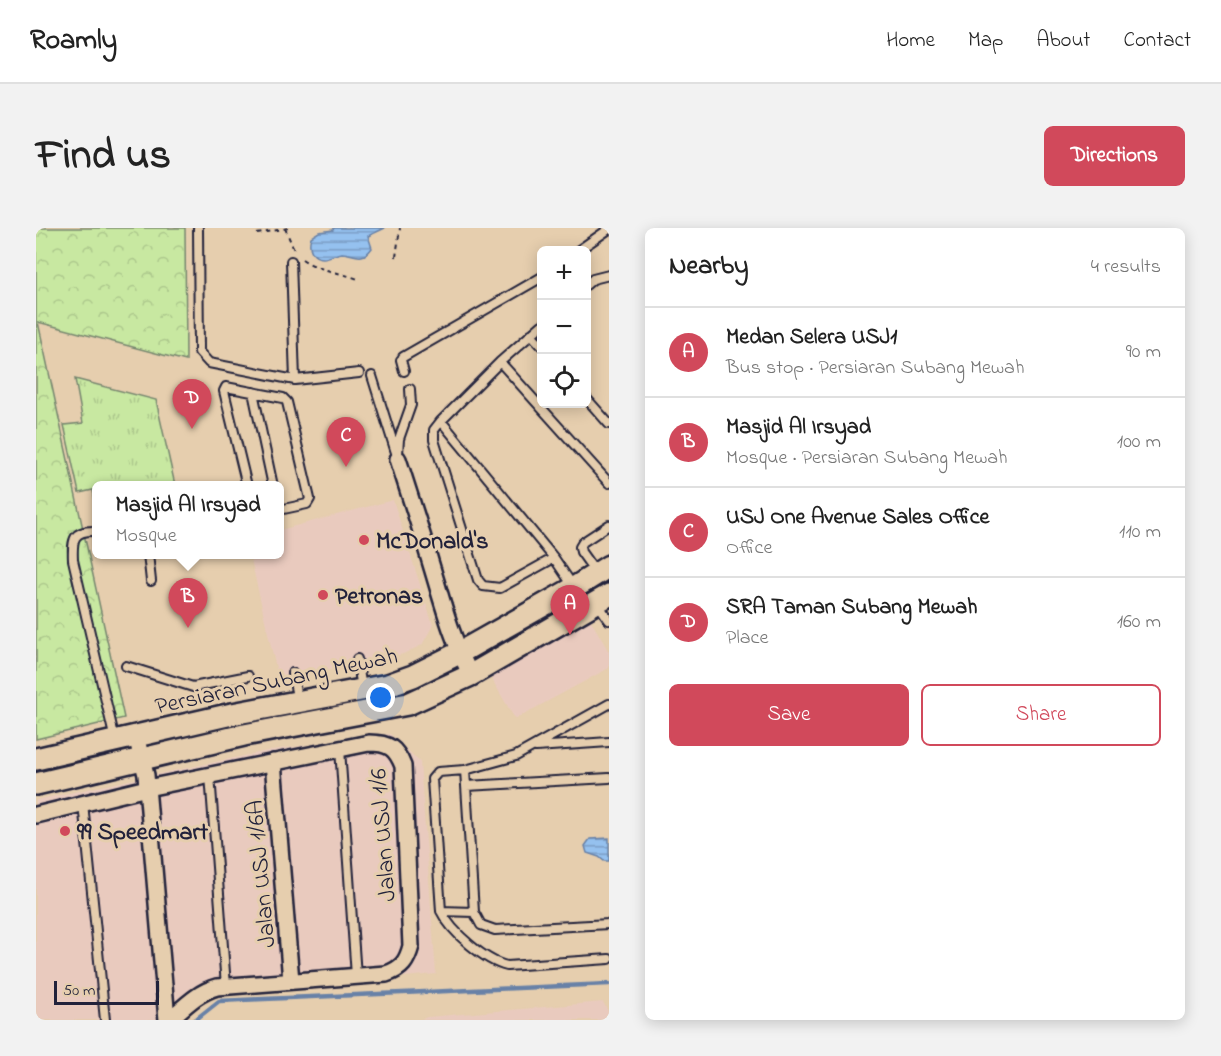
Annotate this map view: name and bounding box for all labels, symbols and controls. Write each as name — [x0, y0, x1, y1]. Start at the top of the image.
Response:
text: Roamly — [30, 21, 117, 62]
text: Home — [886, 26, 935, 56]
text: Map — [968, 26, 1003, 56]
text: About — [1036, 26, 1090, 56]
text: Contact — [1123, 26, 1191, 56]
text: Find us — [36, 126, 171, 187]
button: Directions — [1044, 126, 1185, 186]
map controls — [537, 246, 591, 408]
button: + — [537, 246, 591, 300]
text: Nearby — [669, 248, 748, 286]
text: 4 results — [1091, 253, 1161, 282]
button: − — [537, 300, 591, 354]
text: Medan Selera USJ1 — [726, 322, 897, 354]
text: A — [682, 338, 695, 367]
text: 90 m — [1126, 338, 1161, 367]
button: locate — [537, 354, 591, 408]
text: Bus stop · Persiaran Subang Mewah — [726, 354, 1024, 383]
pin: D — [172, 380, 212, 429]
text: Masjid Al Irsyad — [726, 412, 871, 444]
pin: C — [326, 418, 366, 467]
text: B — [682, 428, 695, 457]
text: 100 m — [1117, 428, 1161, 457]
text: Mosque · Persiaran Subang Mewah — [726, 444, 1008, 473]
popup — [92, 481, 284, 559]
text: Masjid Al Irsyad — [115, 490, 261, 522]
text: USJ One Avenue Sales Office — [726, 502, 989, 534]
text: C — [683, 518, 694, 547]
text: 110 m — [1119, 518, 1161, 547]
text: Mosque — [115, 522, 177, 551]
place label: McDonald's — [376, 525, 488, 560]
marker: McDonald's — [357, 533, 371, 547]
text: Office — [726, 534, 772, 563]
pin: B — [168, 578, 208, 628]
place label: Petronas — [335, 580, 423, 615]
pin: A — [550, 586, 590, 635]
marker: Petronas — [316, 588, 330, 602]
text: SRA Taman Subang Mewah — [726, 592, 977, 624]
text: D — [681, 608, 696, 637]
text: 160 m — [1117, 608, 1161, 637]
text: Place — [726, 624, 768, 653]
street label: Persiaran Subang Mewah — [152, 640, 401, 725]
your location — [366, 683, 395, 712]
button: Save — [669, 684, 909, 746]
button: Share — [921, 684, 1161, 746]
street label: Jalan USJ 1/6 — [362, 767, 407, 903]
street label: Jalan USJ 1/6A — [239, 798, 286, 949]
place label: 99 Speedmart — [76, 816, 209, 851]
marker: 99 Speedmart — [58, 824, 72, 838]
scale bar — [54, 978, 159, 1006]
text: 50 m — [63, 979, 95, 1003]

